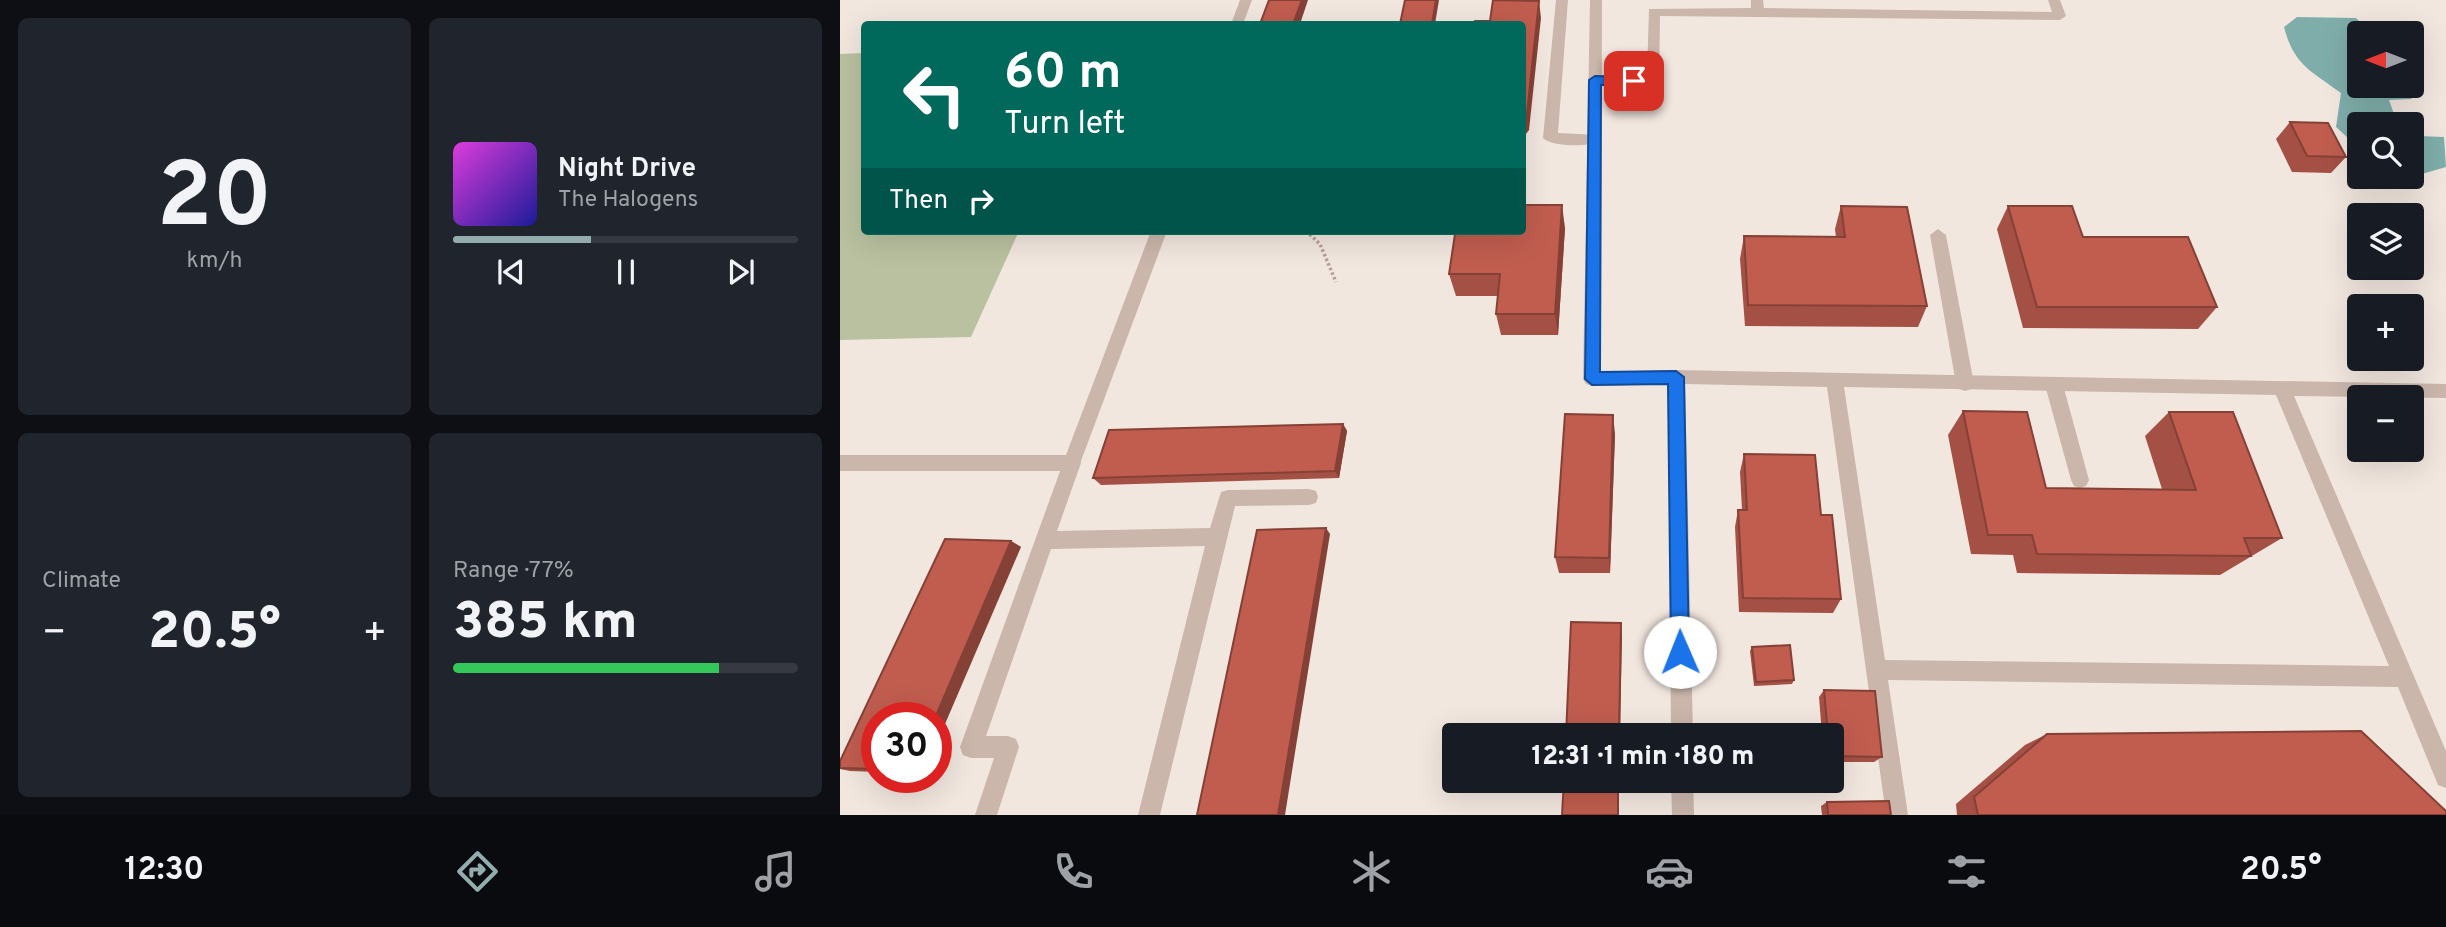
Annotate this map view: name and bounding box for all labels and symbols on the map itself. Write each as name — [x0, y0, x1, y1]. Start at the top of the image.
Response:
north arrow — [2347, 21, 2424, 98]
pin — [1604, 51, 1664, 111]
position arrow — [1643, 615, 1717, 689]
speed limit sign: 30 — [861, 702, 952, 793]

